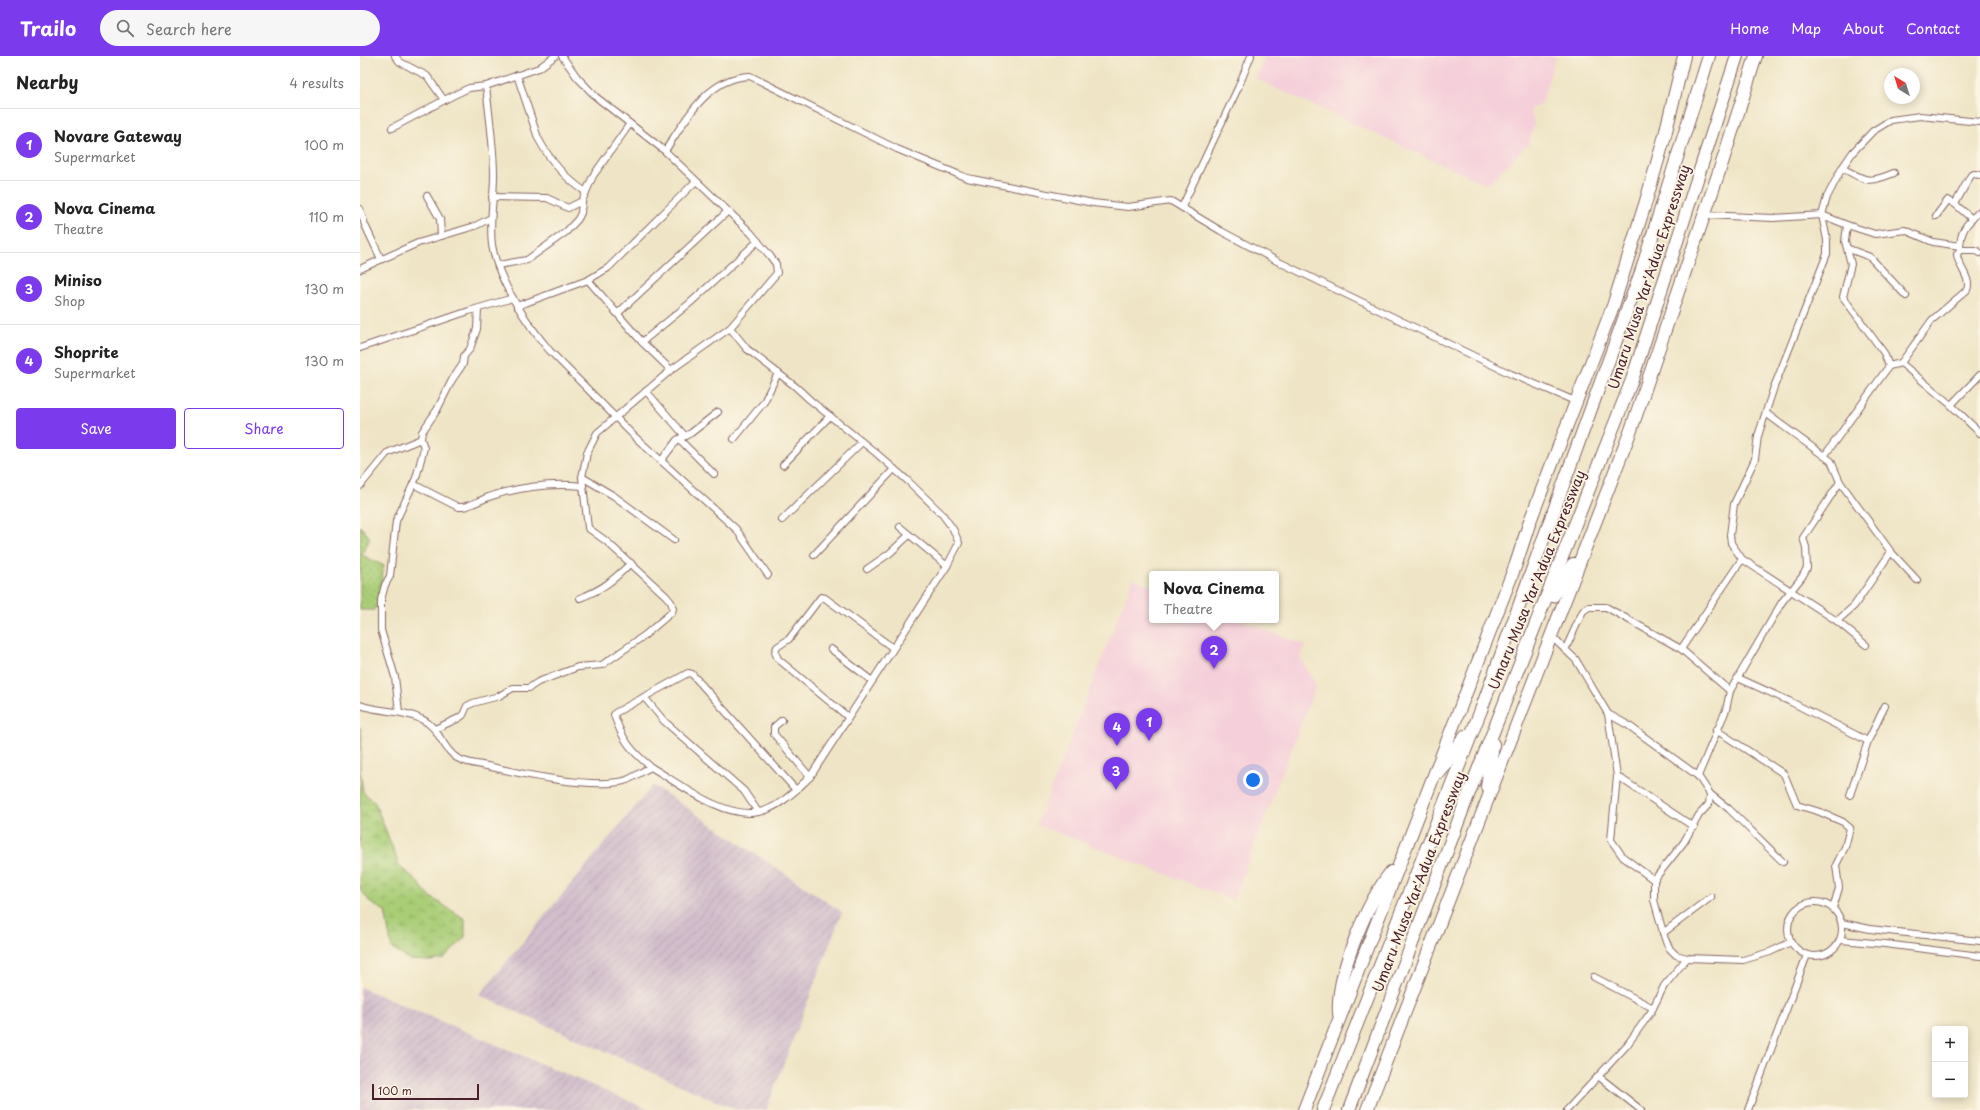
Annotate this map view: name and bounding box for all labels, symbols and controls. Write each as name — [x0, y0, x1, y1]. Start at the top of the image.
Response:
search box — [100, 10, 380, 46]
text: Trailo — [20, 14, 76, 42]
icon: search — [114, 17, 136, 39]
text: Search here — [146, 17, 232, 40]
text: Home — [1730, 18, 1769, 39]
text: Map — [1791, 18, 1821, 39]
text: About — [1843, 18, 1884, 39]
text: Contact — [1906, 18, 1960, 39]
north arrow — [1884, 68, 1920, 104]
text: Nearby — [16, 69, 78, 95]
text: 4 results — [290, 73, 344, 92]
text: Novare Gateway — [54, 124, 182, 147]
text: 1 — [26, 135, 32, 154]
text: 100 m — [304, 135, 344, 154]
text: Supermarket — [54, 147, 136, 166]
street label: Umaru Musa Yar'Adua Expressway — [1602, 162, 1695, 392]
text: Nova Cinema — [54, 196, 155, 219]
text: 2 — [24, 207, 34, 226]
text: 110 m — [309, 207, 344, 226]
text: Theatre — [54, 219, 103, 238]
text: Miniso — [54, 268, 102, 291]
text: 3 — [25, 279, 33, 298]
text: 130 m — [305, 279, 344, 298]
text: Shop — [54, 291, 85, 310]
text: Shoprite — [54, 340, 119, 363]
text: 4 — [25, 351, 33, 370]
text: 130 m — [305, 351, 344, 370]
text: Supermarket — [54, 363, 136, 382]
button: Save — [16, 408, 176, 449]
button: Share — [184, 408, 344, 449]
street label: Umaru Musa Yar'Adua Expressway — [1483, 467, 1590, 693]
popup — [1149, 571, 1279, 623]
text: Nova Cinema — [1163, 576, 1265, 599]
text: Theatre — [1163, 599, 1213, 618]
pin: 2 — [1201, 636, 1227, 669]
pin: 1 — [1136, 708, 1162, 741]
pin: 4 — [1104, 713, 1130, 746]
pin: 3 — [1103, 757, 1129, 790]
street label: Umaru Musa Yar'Adua Expressway — [1367, 768, 1470, 995]
your location — [1243, 770, 1263, 790]
map controls — [1932, 1026, 1968, 1098]
button: + — [1932, 1026, 1968, 1062]
button: − — [1932, 1062, 1968, 1098]
scale bar — [372, 1082, 479, 1101]
text: 100 m — [378, 1082, 412, 1099]

